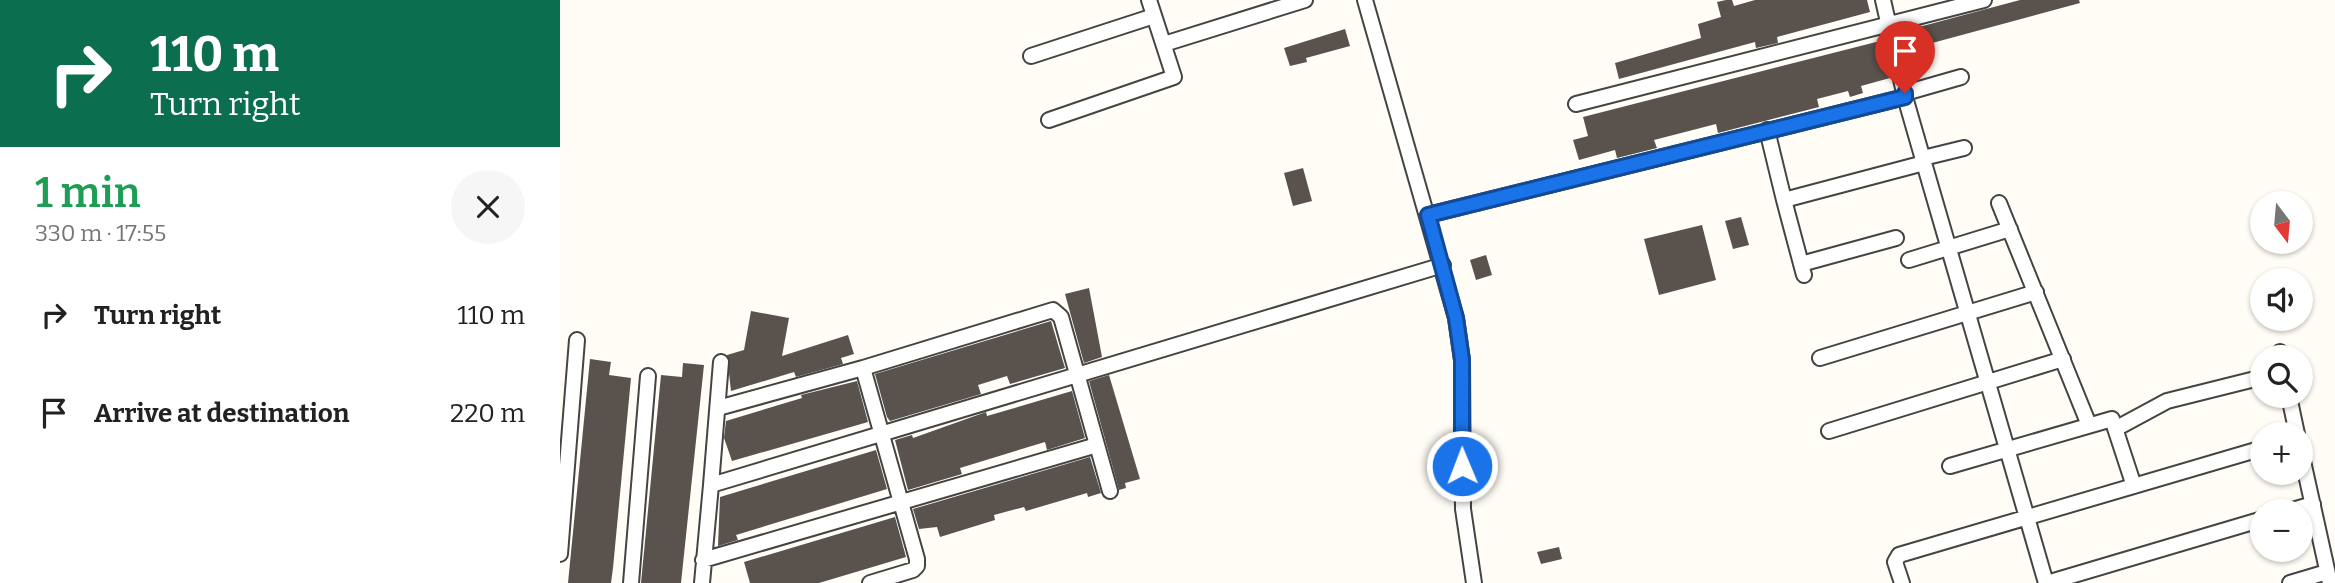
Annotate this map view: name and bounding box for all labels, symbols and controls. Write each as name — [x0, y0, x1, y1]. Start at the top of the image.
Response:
pin — [1875, 21, 1935, 93]
text: 110 m — [150, 25, 279, 84]
icon: right — [35, 28, 126, 119]
icon: arrive — [1886, 32, 1924, 70]
text: Turn right — [150, 85, 301, 123]
text: 1 min — [35, 168, 141, 218]
button: close — [451, 170, 525, 244]
north arrow — [2250, 191, 2314, 254]
map controls — [2250, 191, 2313, 562]
text: 330 m · 17:55 — [35, 219, 166, 247]
button: sound — [2250, 268, 2313, 331]
icon: right — [35, 296, 73, 334]
text: Turn right — [94, 300, 221, 331]
text: 110 m — [457, 300, 525, 331]
button: search — [2250, 345, 2313, 408]
icon: arrive — [35, 394, 73, 432]
text: Arrive at destination — [94, 398, 349, 429]
text: 220 m — [450, 398, 525, 429]
button: + — [2250, 422, 2313, 485]
position arrow — [1425, 429, 1499, 503]
button: − — [2250, 499, 2313, 562]

